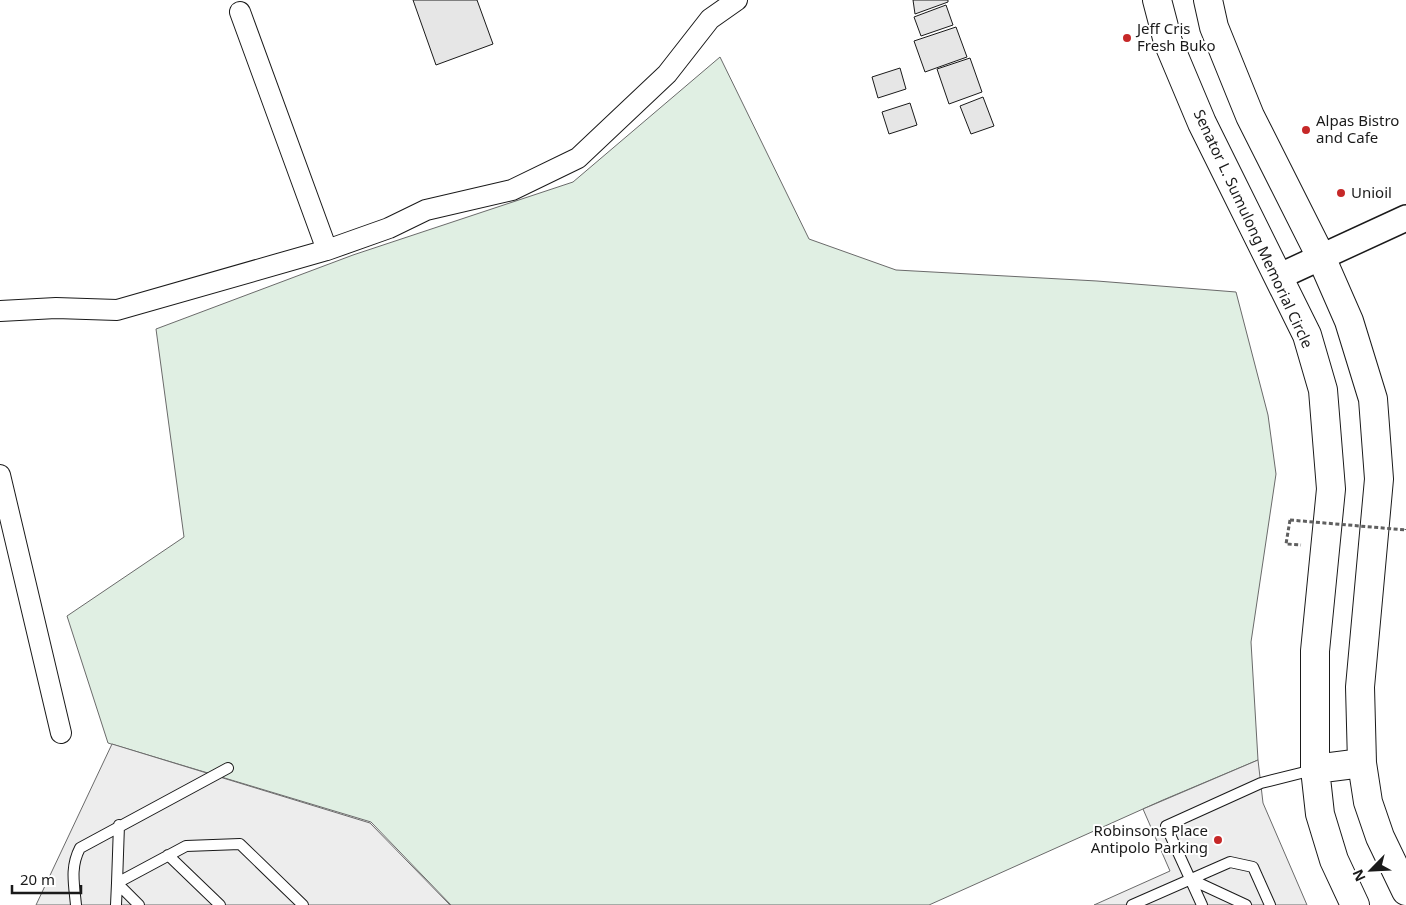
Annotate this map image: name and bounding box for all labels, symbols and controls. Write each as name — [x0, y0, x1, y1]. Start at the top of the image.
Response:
place label: Jeff Cris Fresh Buko — [1135, 18, 1216, 55]
marker: Jeff Cris Fresh Buko — [1121, 32, 1133, 44]
street label: Senator L. Sumulong Memorial Circle — [1190, 106, 1318, 351]
place label: Alpas Bistro and Cafe — [1316, 110, 1399, 147]
marker: Alpas Bistro and Cafe — [1300, 124, 1312, 136]
place label: Unioil — [1351, 182, 1392, 202]
marker: Unioil — [1335, 187, 1347, 199]
place label: Robinsons Place Antipolo Parking — [1091, 820, 1208, 857]
marker: Robinsons Place Antipolo Parking — [1212, 834, 1224, 846]
north arrow — [1346, 845, 1396, 895]
scale bar — [12, 862, 81, 894]
text: N — [1348, 866, 1370, 885]
text: 20 m — [20, 869, 55, 889]

